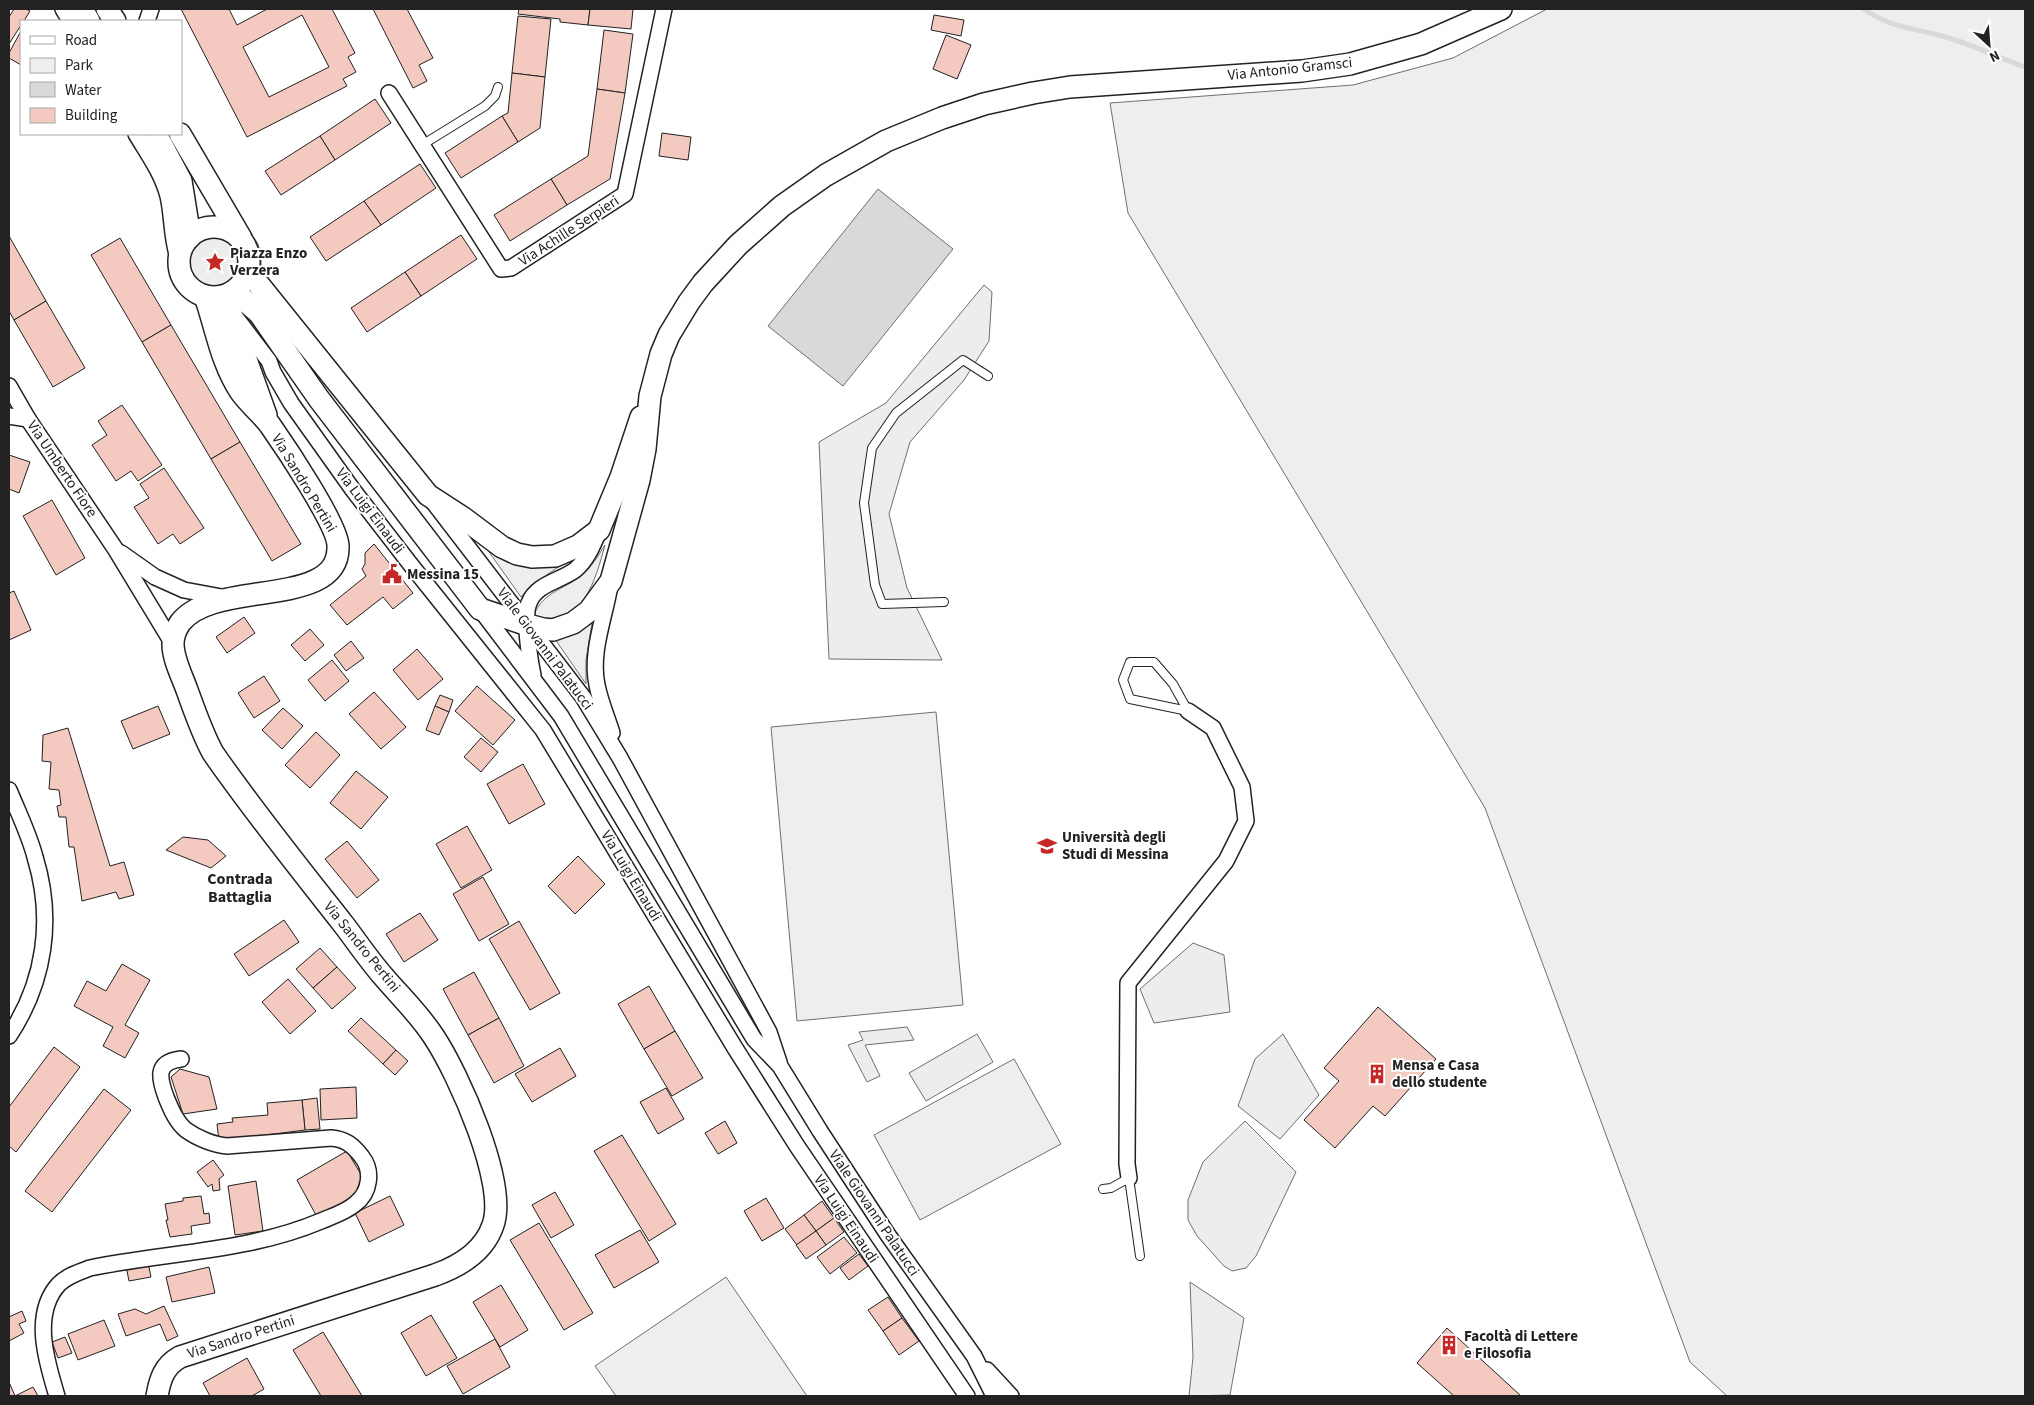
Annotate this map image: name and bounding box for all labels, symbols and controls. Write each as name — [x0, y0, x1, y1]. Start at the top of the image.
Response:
legend — [20, 20, 182, 135]
north arrow — [1964, 20, 2014, 70]
text: Road — [65, 30, 97, 51]
text: N — [1986, 45, 2003, 67]
street label: Via Antonio Gramsci — [1227, 52, 1353, 86]
text: Park — [65, 55, 94, 76]
text: Water — [65, 80, 102, 101]
text: Building — [65, 105, 118, 126]
street label: Via Achille Serpieri — [515, 191, 623, 271]
place label: Piazza Enzo Verzera — [229, 243, 307, 281]
place icon: Piazza Enzo Verzera — [204, 251, 226, 273]
street label: Via Umberto Fiore — [22, 416, 102, 522]
street label: Via Sandro Pertini — [266, 430, 342, 536]
street label: Via Luigi Einaudi — [331, 464, 409, 558]
public building icon: Messina 15 — [381, 563, 403, 585]
place label: Messina 15 — [407, 564, 479, 585]
street label: Viale Giovanni Palatucci — [492, 583, 598, 715]
street label: Via Luigi Einaudi — [596, 827, 666, 925]
place label: Università degli Studi di Messina — [1062, 827, 1169, 865]
school or university icon: Università degli Studi di Messina — [1036, 835, 1058, 857]
district label: Contrada Battaglia — [207, 868, 273, 908]
street label: Via Sandro Pertini — [319, 897, 405, 997]
place label: Mensa e Casa dello studente — [1392, 1055, 1487, 1093]
building icon: Mensa e Casa dello studente — [1366, 1063, 1388, 1085]
street label: Viale Giovanni Palatucci — [824, 1146, 924, 1280]
street label: Via Luigi Einaudi — [809, 1171, 883, 1267]
street label: Via Sandro Pertini — [185, 1310, 297, 1364]
place label: Facoltà di Lettere e Filosofia — [1464, 1326, 1578, 1364]
building icon: Facoltà di Lettere e Filosofia — [1438, 1334, 1460, 1356]

